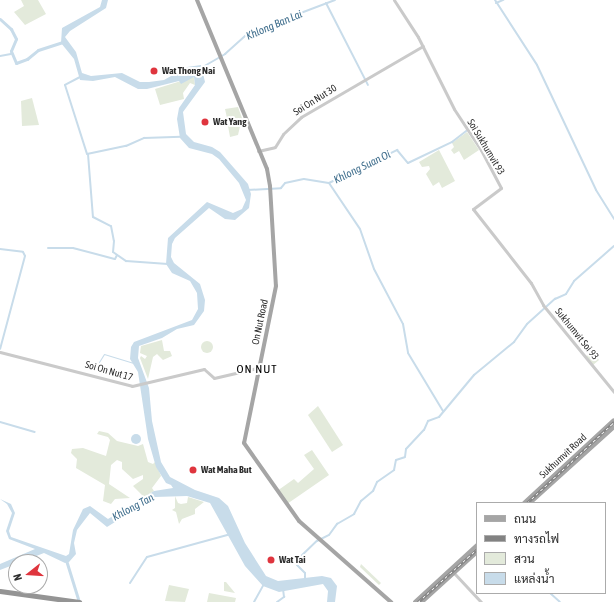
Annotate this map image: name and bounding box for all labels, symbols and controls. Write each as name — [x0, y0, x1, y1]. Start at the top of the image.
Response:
water label: Khlong Ban Lai — [244, 7, 304, 43]
place label: Wat Thong Nai — [162, 65, 215, 77]
marker: Wat Thong Nai — [149, 66, 159, 76]
street label: Soi On Nut 30 — [291, 82, 339, 118]
place label: Wat Yang — [213, 116, 246, 128]
marker: Wat Yang — [200, 117, 210, 127]
street label: Soi Sukhumvit 93 — [465, 117, 507, 177]
water label: Khlong Suan Oi — [331, 148, 393, 186]
street label: On Nut Road — [249, 298, 271, 346]
street label: Sukhumvit Soi 93 — [553, 306, 601, 362]
street label: Soi On Nut 17 — [84, 358, 134, 384]
district label: ON NUT — [236, 363, 278, 377]
street label: Sukhumvit Road — [537, 431, 589, 481]
place label: Wat Maha But — [201, 464, 252, 476]
marker: Wat Maha But — [188, 465, 198, 475]
water label: Khlong Tan — [110, 491, 156, 523]
legend — [476, 502, 606, 594]
text: ถนน — [514, 512, 536, 526]
text: ทางรถไฟ — [514, 532, 559, 546]
text: สวน — [514, 552, 535, 566]
north arrow — [8, 554, 48, 594]
place label: Wat Tai — [279, 554, 305, 566]
marker: Wat Tai — [266, 555, 276, 565]
text: N — [11, 572, 24, 582]
text: แหล่งน้ำ — [514, 572, 554, 586]

